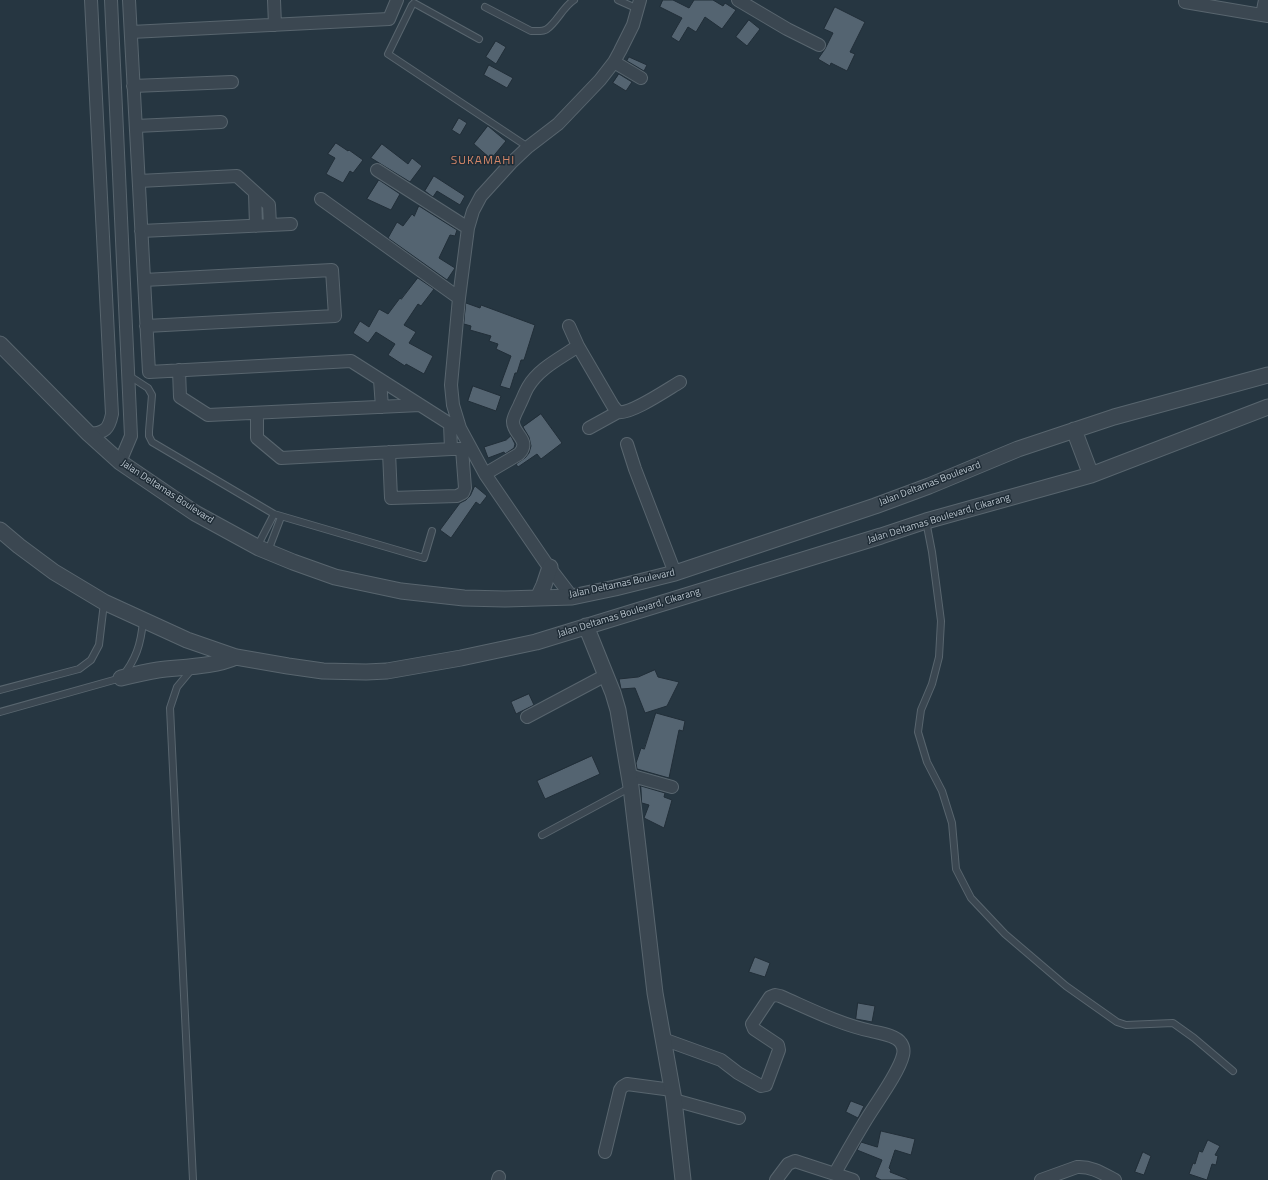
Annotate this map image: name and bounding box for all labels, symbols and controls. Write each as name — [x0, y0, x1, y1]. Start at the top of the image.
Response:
district label: SUKAMAHI — [451, 154, 515, 168]
street label: Jalan Deltamas Boulevard — [119, 458, 215, 526]
street label: Jalan Deltamas Boulevard — [878, 459, 982, 509]
street label: Jalan Deltamas Boulevard, Cikarang — [866, 492, 1012, 546]
street label: Jalan Deltamas Boulevard — [568, 567, 676, 601]
street label: Jalan Deltamas Boulevard, Cikarang — [556, 586, 702, 640]

